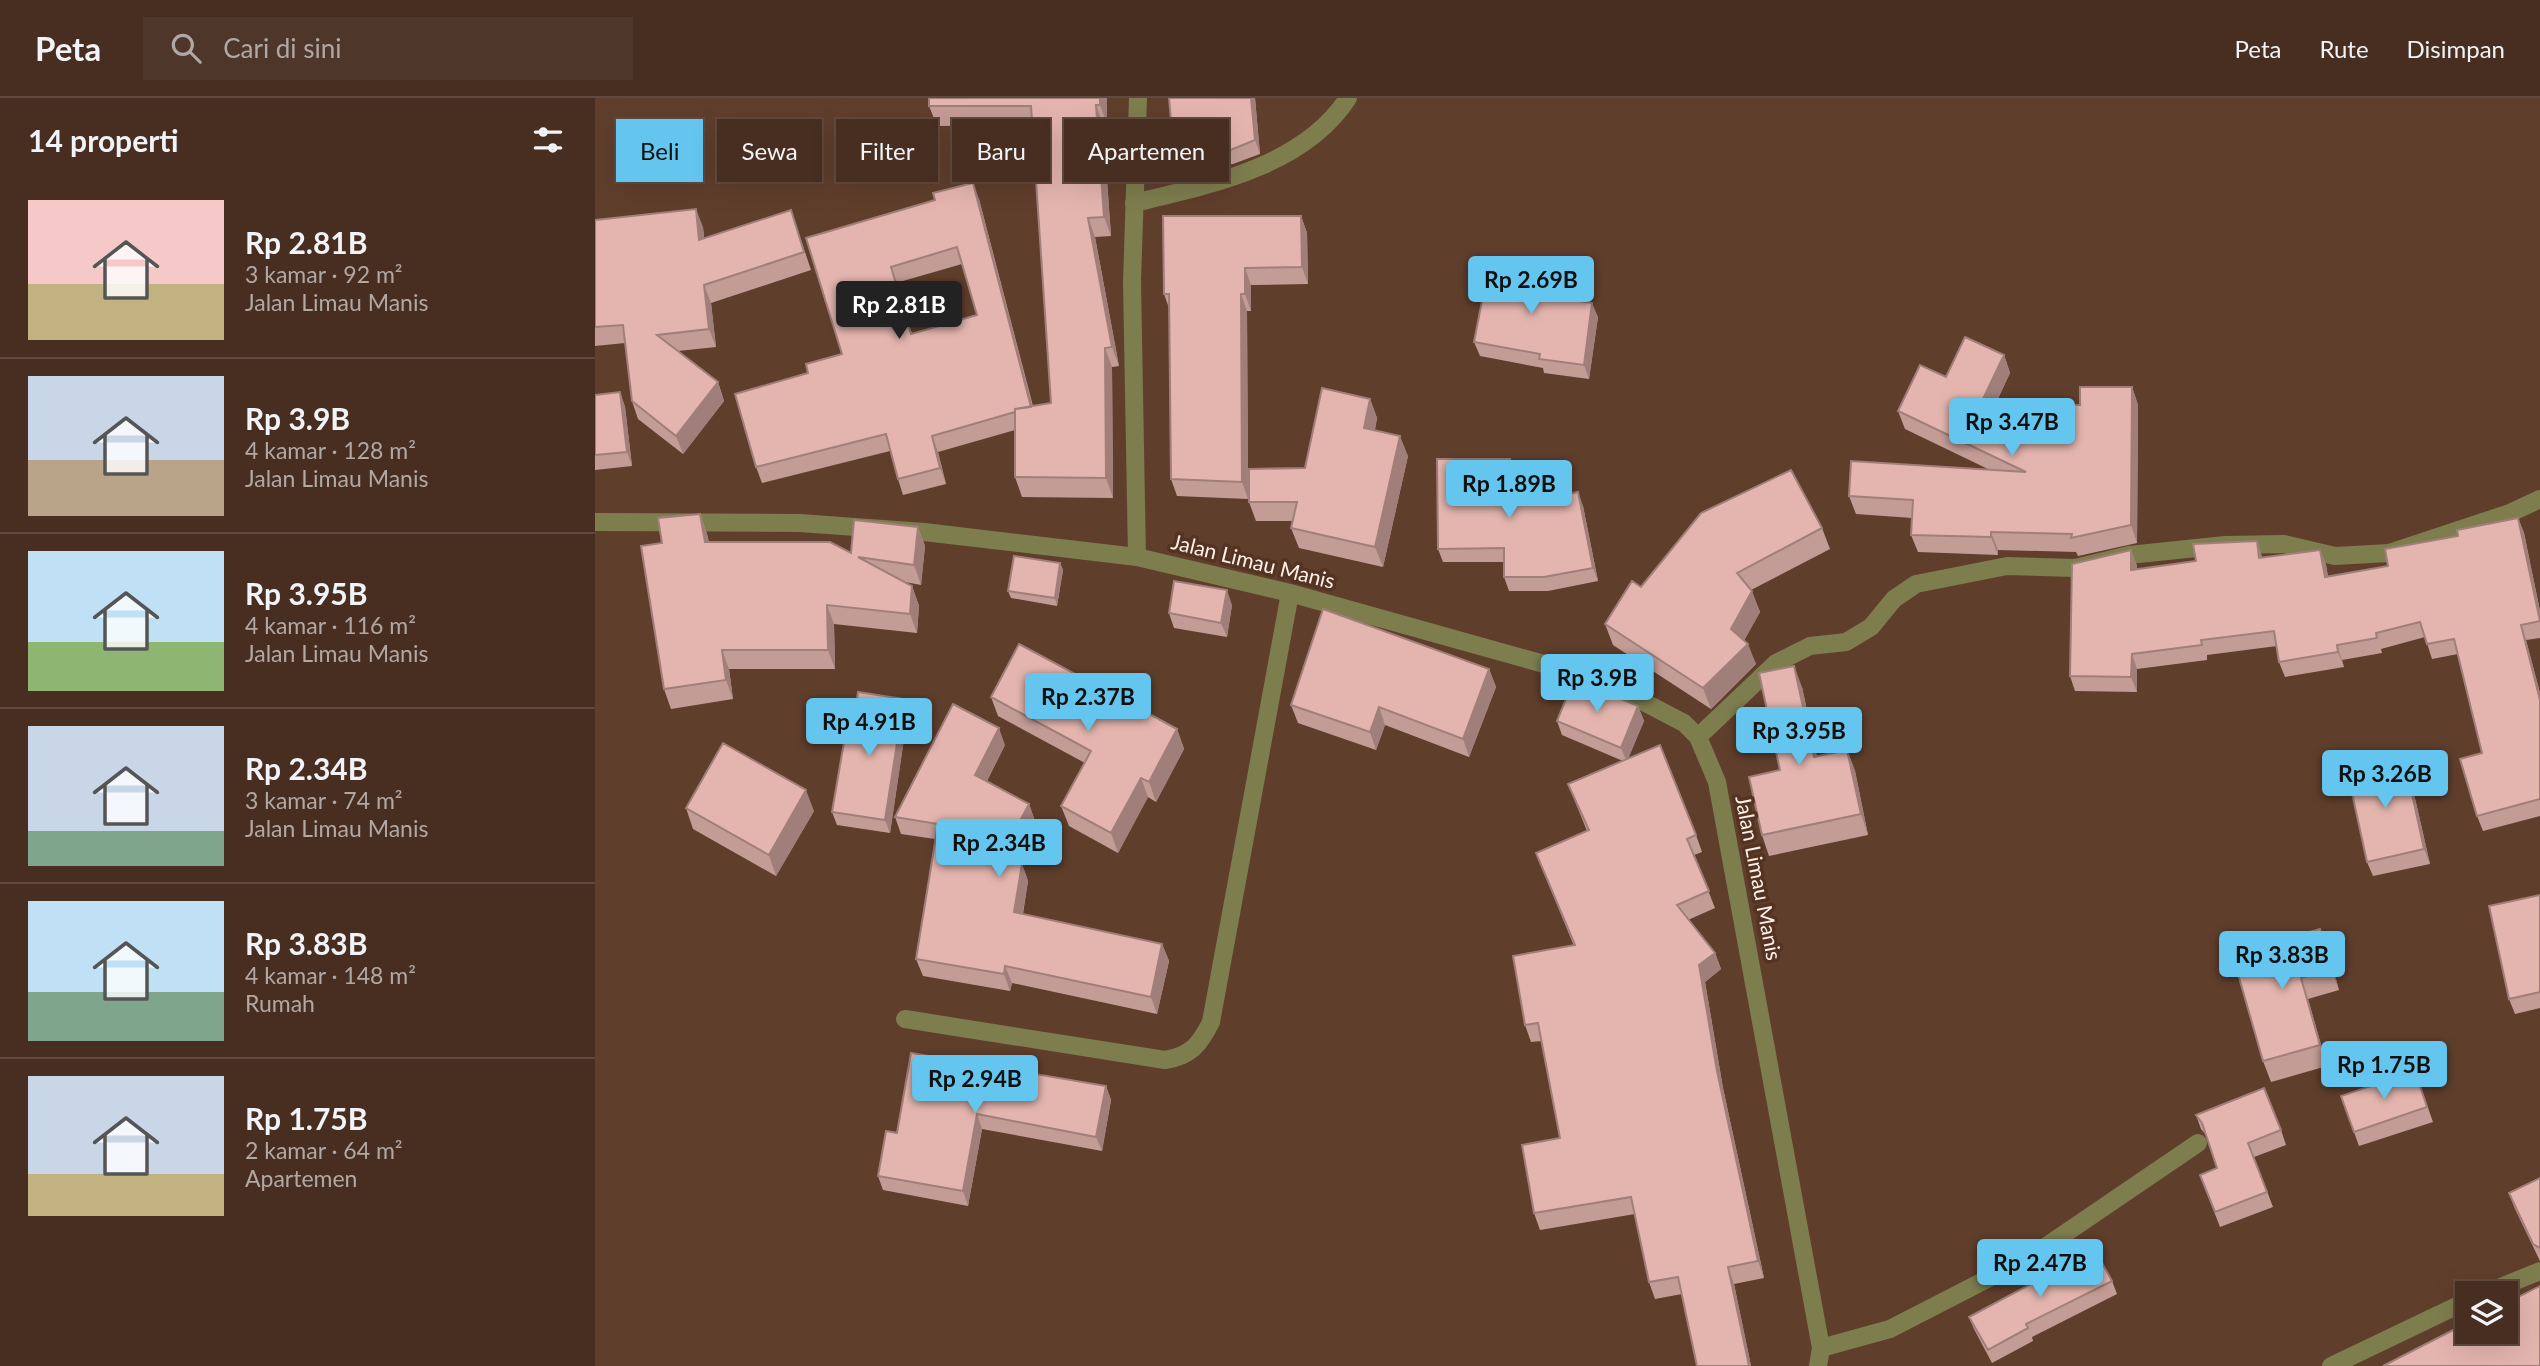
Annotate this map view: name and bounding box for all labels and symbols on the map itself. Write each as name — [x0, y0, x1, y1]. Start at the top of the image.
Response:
pin: Rp 2.69B — [1459, 256, 1603, 316]
pin: Rp 2.81B — [827, 282, 971, 341]
pin: Rp 3.47B — [1940, 398, 2084, 458]
pin: Rp 1.89B — [1437, 460, 1581, 520]
street label: Jalan Limau Manis — [1169, 528, 1338, 593]
pin: Rp 3.9B — [1532, 654, 1662, 714]
pin: Rp 2.37B — [1016, 674, 1160, 733]
pin: Rp 4.91B — [797, 698, 941, 758]
pin: Rp 3.95B — [1727, 708, 1871, 767]
pin: Rp 3.26B — [2313, 750, 2457, 810]
street label: Jalan Limau Manis — [1731, 793, 1788, 962]
pin: Rp 2.34B — [927, 820, 1071, 879]
pin: Rp 3.83B — [2210, 932, 2354, 991]
pin: Rp 1.75B — [2312, 1042, 2456, 1101]
pin: Rp 2.94B — [903, 1056, 1047, 1115]
pin: Rp 2.47B — [1968, 1240, 2112, 1299]

